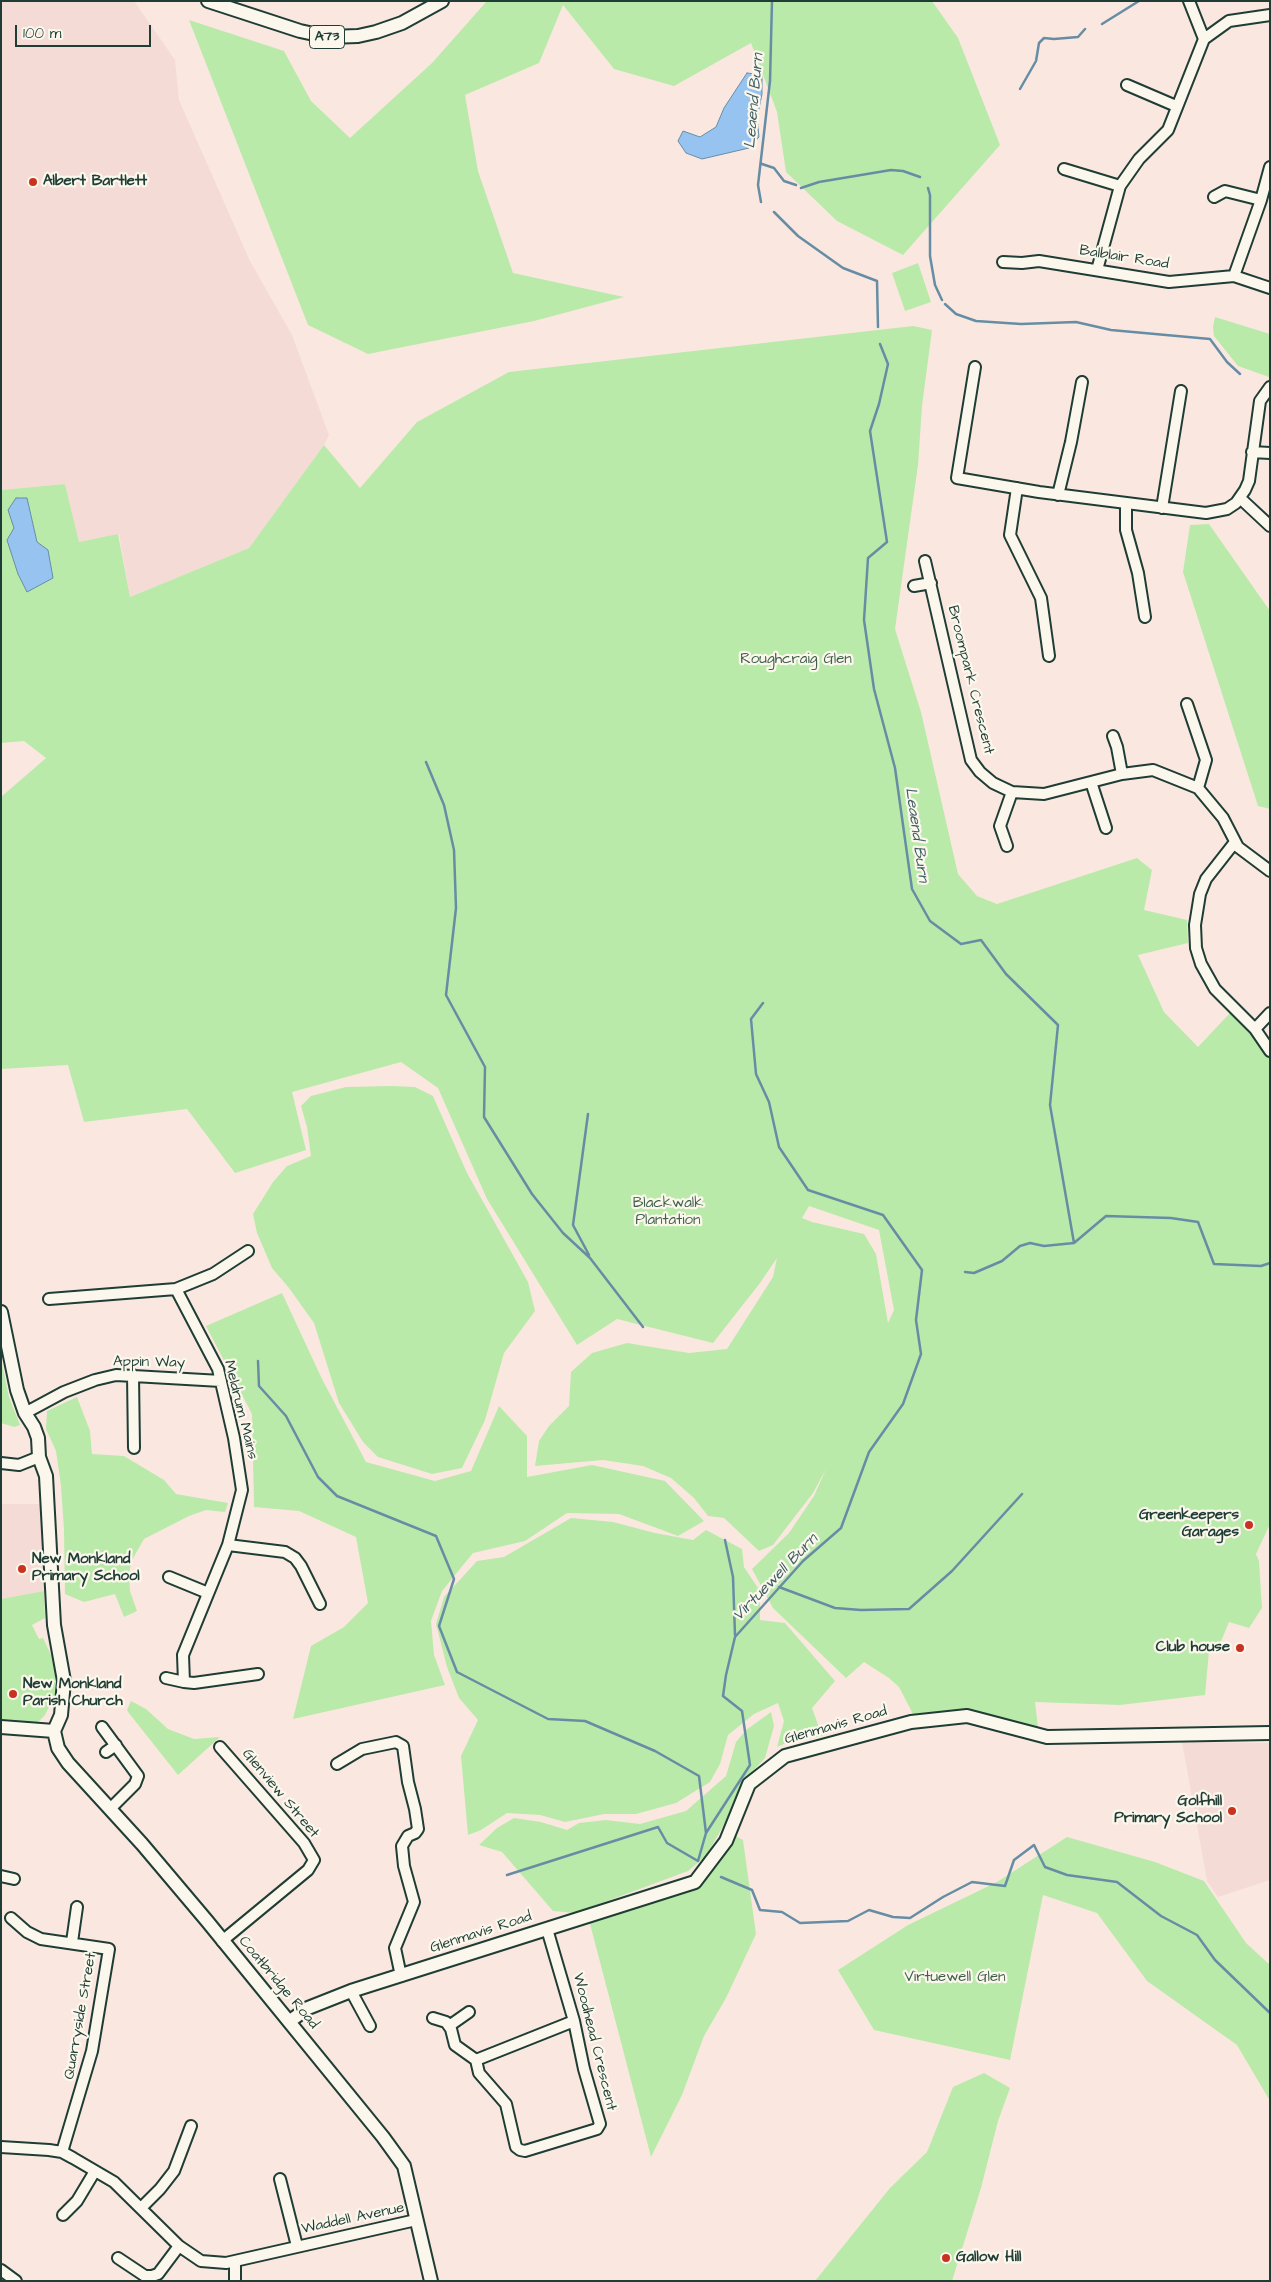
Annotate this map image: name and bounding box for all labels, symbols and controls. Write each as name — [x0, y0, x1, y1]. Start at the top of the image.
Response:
scale bar — [18, 15, 154, 47]
text: 100 m — [23, 23, 62, 44]
road number: A73 — [310, 26, 344, 48]
water label: Leaend Burn — [741, 53, 769, 149]
place label: Albert Bartlett — [43, 173, 147, 191]
marker: Albert Bartlett — [27, 176, 39, 188]
street label: Balblair Road — [1078, 242, 1170, 274]
street label: Broompark Crescent — [943, 604, 997, 756]
park label: Roughcraig Glen — [740, 651, 852, 669]
water label: Leaend Burn — [900, 786, 932, 884]
park label: Blackwalk Plantation — [633, 1195, 703, 1230]
street label: Appin Way — [113, 1353, 185, 1373]
street label: Meldrum Mains — [219, 1359, 261, 1461]
place label: Greenkeepers Garages — [1139, 1507, 1239, 1542]
marker: Greenkeepers Garages — [1243, 1519, 1255, 1531]
water label: Virtuewell Burn — [730, 1530, 822, 1626]
place label: New Monkland Primary School — [32, 1551, 140, 1586]
marker: New Monkland Primary School — [16, 1563, 28, 1575]
place label: Club house — [1156, 1639, 1230, 1657]
marker: Club house — [1234, 1642, 1246, 1654]
place label: New Monkland Parish Church — [23, 1676, 123, 1711]
marker: New Monkland Parish Church — [7, 1688, 19, 1700]
street label: Glenmavis Road — [783, 1703, 889, 1749]
street label: Glenview Street — [237, 1746, 323, 1842]
place label: Golfhill Primary School — [1114, 1793, 1222, 1828]
marker: Golfhill Primary School — [1226, 1805, 1238, 1817]
street label: Glenmavis Road — [428, 1908, 534, 1958]
street label: Coatbridge Road — [234, 1933, 322, 2033]
street label: Quarryside Street — [61, 1951, 101, 2081]
park label: Virtuewell Glen — [904, 1969, 1006, 1987]
street label: Woodhead Crescent — [568, 1971, 620, 2113]
street label: Waddell Avenue — [300, 2199, 406, 2239]
place label: Gallow Hill — [956, 2249, 1021, 2267]
marker: Gallow Hill — [940, 2252, 952, 2264]

